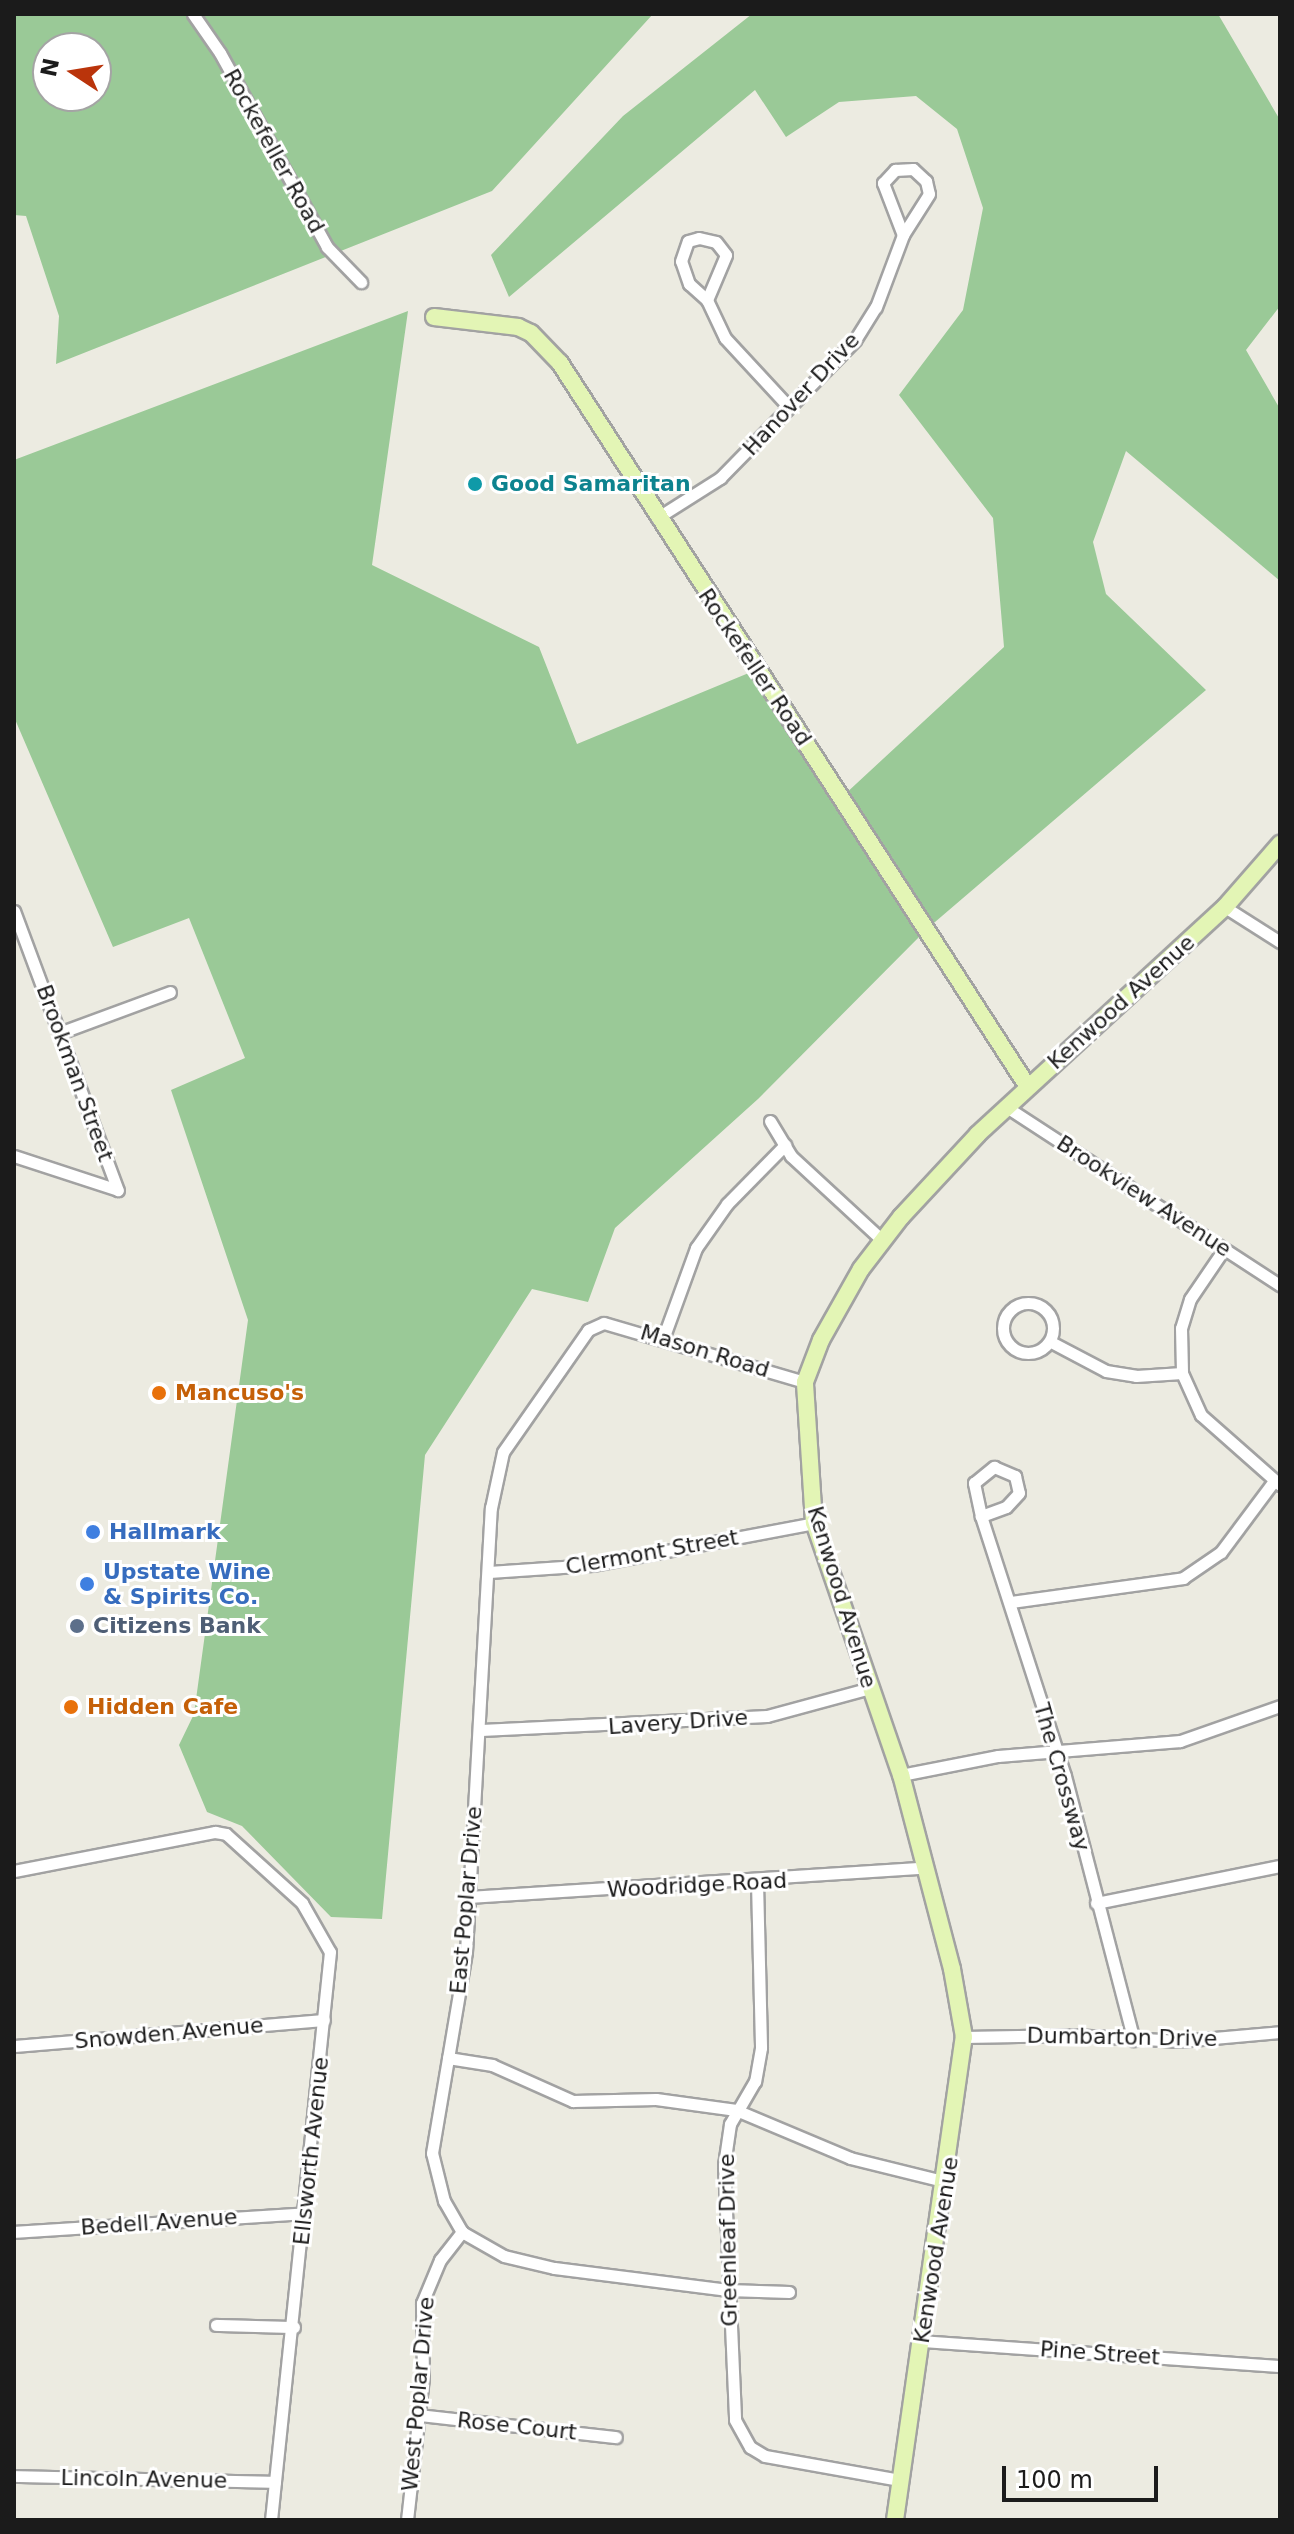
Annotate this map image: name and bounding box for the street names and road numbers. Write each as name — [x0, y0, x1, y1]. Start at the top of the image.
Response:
street label: Rockefeller Road — [218, 64, 330, 238]
street label: Hanover Drive — [737, 327, 865, 461]
street label: Rockefeller Road — [693, 584, 817, 750]
street label: Kenwood Avenue — [1042, 929, 1200, 1075]
street label: Brookman Street — [31, 981, 119, 1165]
street label: Brookview Avenue — [1052, 1130, 1236, 1262]
street label: Mason Road — [637, 1319, 773, 1383]
street label: Kenwood Avenue — [802, 1503, 882, 1691]
street label: Clermont Street — [564, 1524, 740, 1580]
street label: The Crossway — [1028, 1700, 1096, 1854]
street label: Lavery Drive — [607, 1704, 749, 1740]
street label: East Poplar Drive — [445, 1805, 487, 1995]
street label: Woodridge Road — [606, 1867, 788, 1903]
street label: Snowden Avenue — [73, 2012, 265, 2054]
street label: Dumbarton Drive — [1027, 2022, 1217, 2052]
street label: Ellsworth Avenue — [288, 2055, 334, 2247]
street label: Greenleaf Drive — [713, 2153, 743, 2327]
street label: Kenwood Avenue — [908, 2155, 964, 2345]
street label: Bedell Avenue — [80, 2203, 238, 2241]
street label: West Poplar Drive — [396, 2296, 440, 2492]
street label: Pine Street — [1039, 2336, 1161, 2370]
street label: Rose Court — [456, 2407, 578, 2445]
street label: Lincoln Avenue — [60, 2464, 228, 2494]

